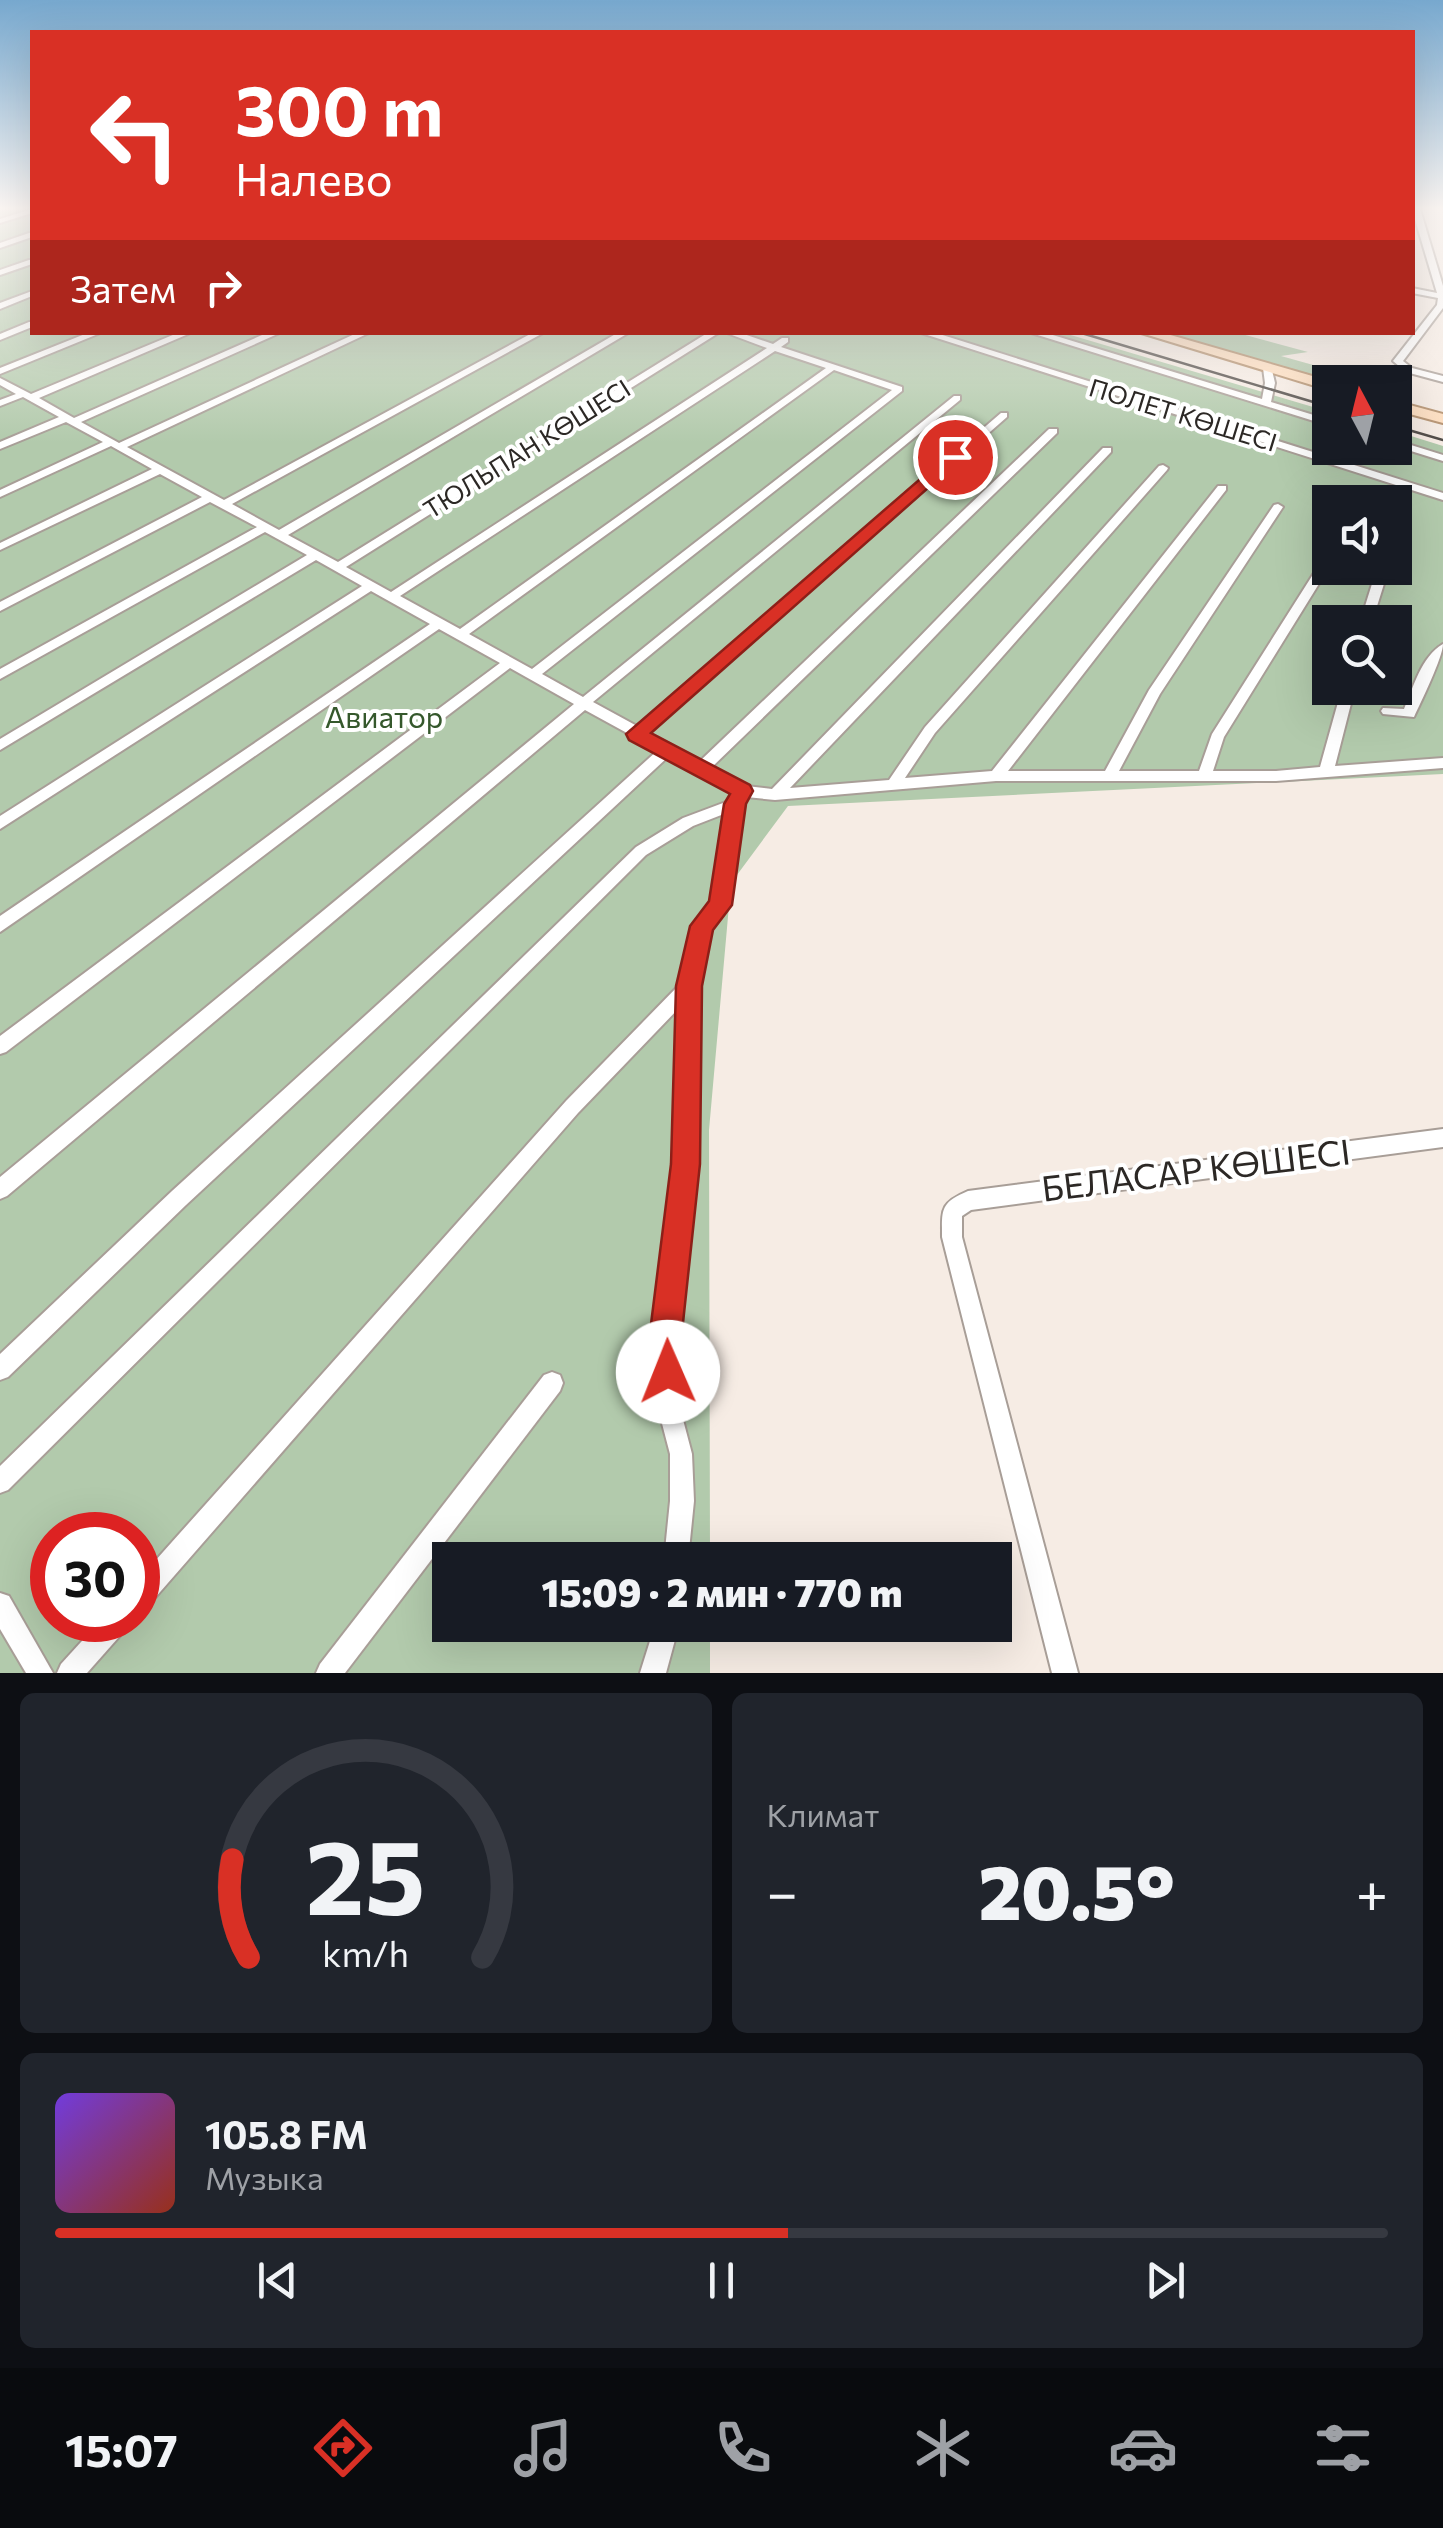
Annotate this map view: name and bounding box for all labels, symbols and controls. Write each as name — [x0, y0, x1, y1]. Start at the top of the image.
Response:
text: 300 m — [235, 65, 443, 150]
icon: left — [70, 70, 200, 200]
text: Налево — [235, 150, 393, 205]
icon: right — [196, 260, 251, 315]
text: Затем — [70, 264, 176, 311]
north arrow — [1312, 365, 1412, 465]
map controls — [1312, 365, 1412, 705]
street label: ПОЛЕТ КӨШЕСІ — [1086, 371, 1281, 457]
street label: ТЮЛЬПАН КӨШЕСІ — [418, 372, 635, 524]
pin — [913, 415, 998, 500]
icon: arrive — [928, 430, 983, 485]
button: sound — [1312, 485, 1412, 585]
button: search — [1312, 605, 1412, 705]
park label: Авиатор — [325, 697, 443, 734]
street label: БЕЛАСАР КӨШЕСІ — [1039, 1128, 1353, 1209]
position arrow — [616, 1320, 720, 1424]
speed limit sign: 30 — [30, 1512, 160, 1642]
text: 15:09 · 2 мин · 770 m — [542, 1568, 902, 1615]
text: Климат — [767, 1794, 879, 1834]
text: 25 — [306, 1809, 426, 1936]
text: 20.5° — [978, 1844, 1175, 1935]
text: − — [767, 1857, 798, 1924]
text: + — [1356, 1857, 1388, 1924]
text: km/h — [322, 1931, 409, 1974]
text: 105.8 FM — [205, 2110, 368, 2157]
text: Музыка — [205, 2157, 324, 2197]
icon: previous — [250, 2253, 305, 2308]
icon: pause — [694, 2253, 749, 2308]
icon: next — [1138, 2253, 1193, 2308]
icon: directions — [308, 2413, 378, 2483]
icon: music — [508, 2413, 578, 2483]
icon: phone — [708, 2413, 778, 2483]
icon: climate — [908, 2413, 978, 2483]
icon: car — [1108, 2413, 1178, 2483]
icon: filters — [1308, 2413, 1378, 2483]
text: 15:07 — [65, 2421, 178, 2476]

